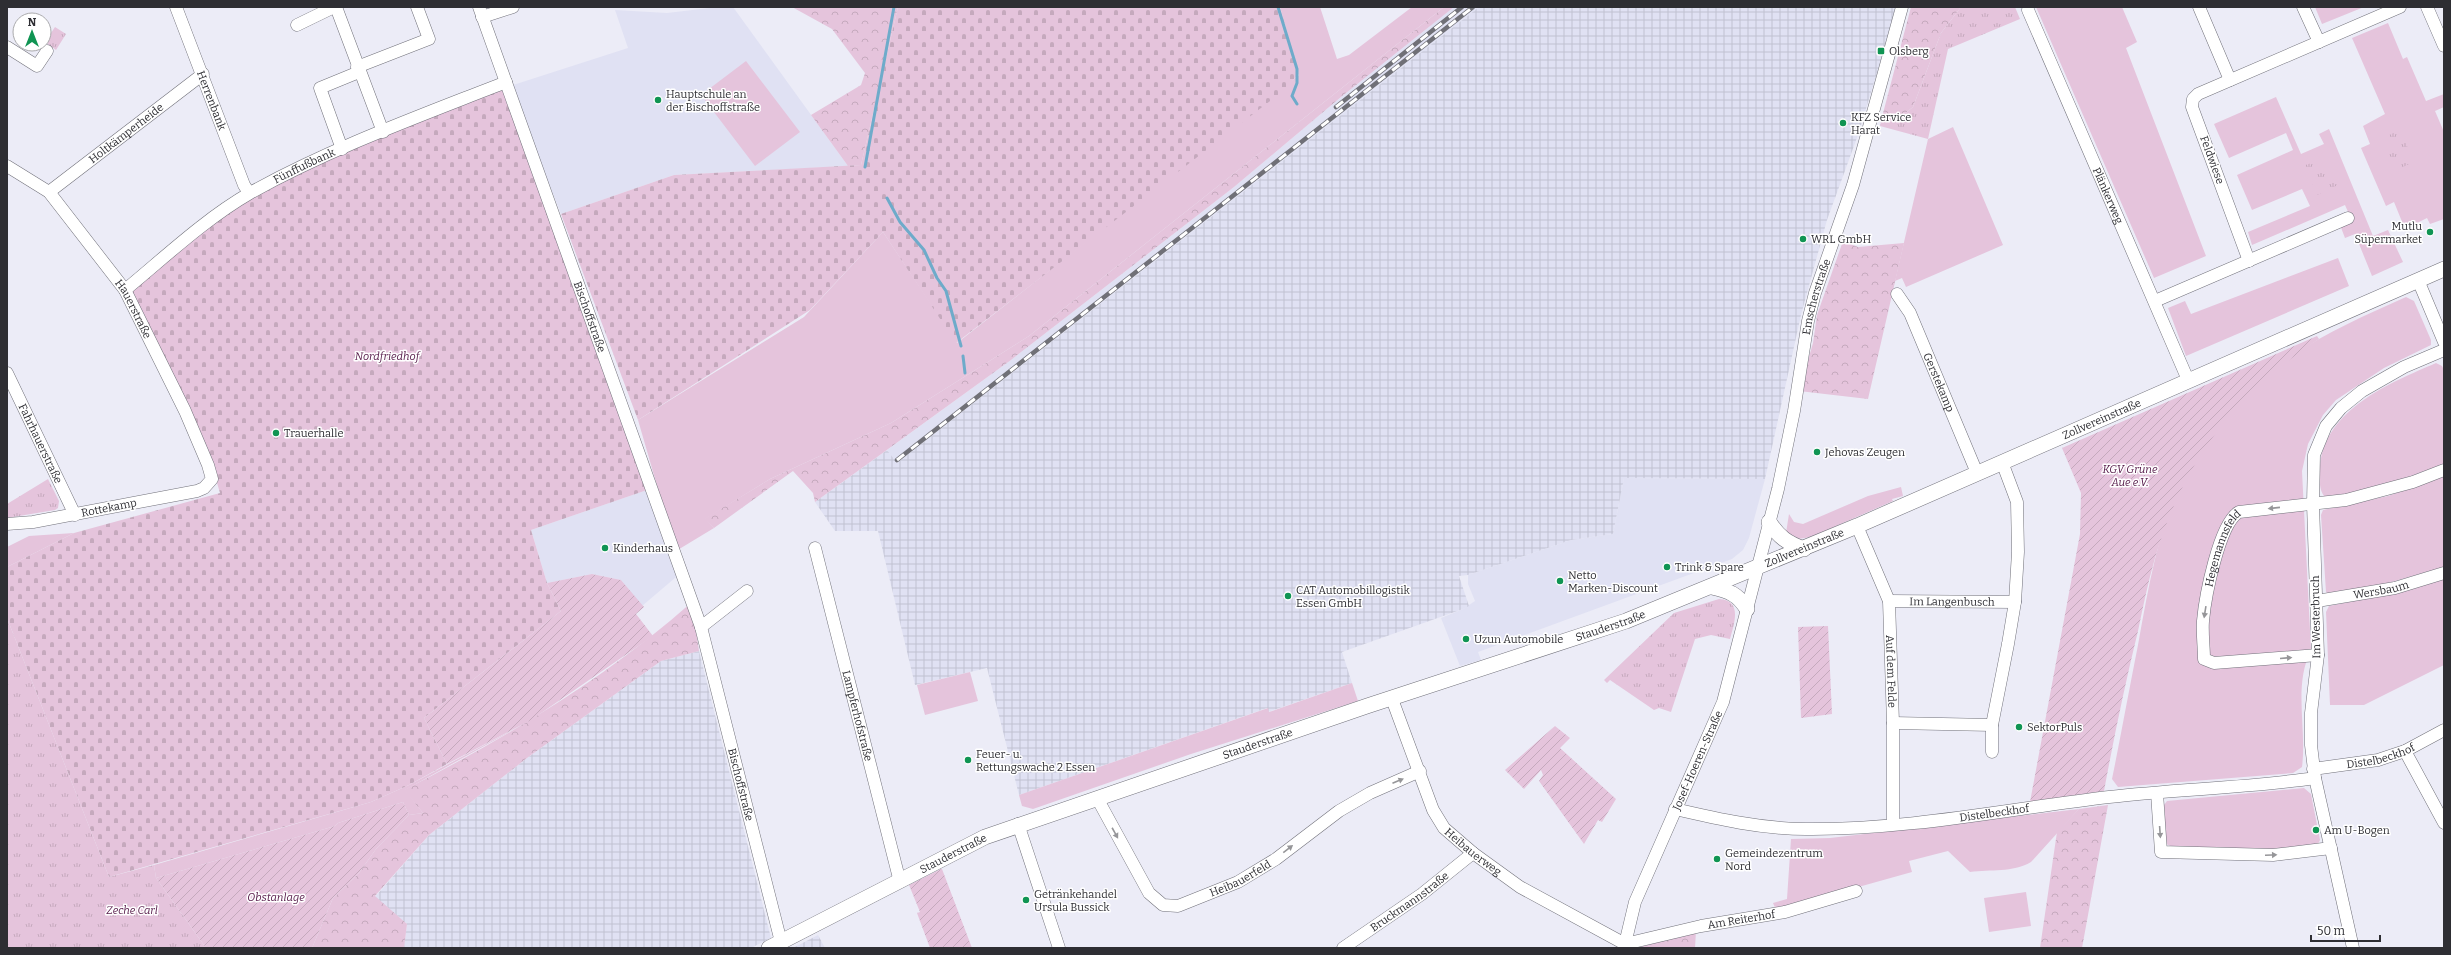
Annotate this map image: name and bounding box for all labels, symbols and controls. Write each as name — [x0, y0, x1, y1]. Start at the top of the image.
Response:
north arrow — [12, 12, 52, 52]
text: N — [28, 16, 37, 29]
place label: Olsberg — [1889, 45, 1929, 58]
marker: Olsberg — [1876, 46, 1886, 56]
street label: Herrenbank — [194, 69, 229, 133]
place label: Hauptschule an der Bischoffstraße — [666, 88, 760, 114]
marker: Hauptschule an der Bischoffstraße — [653, 95, 663, 105]
street label: Holtkämperheide — [86, 100, 166, 166]
place label: KFZ Service Harat — [1851, 111, 1911, 137]
marker: KFZ Service Harat — [1838, 118, 1848, 128]
street label: Feldwiese — [2197, 134, 2227, 186]
street label: Fünffußbank — [271, 145, 338, 186]
street label: Plänkerweg — [2090, 165, 2126, 226]
place label: Mutlu Süpermarket — [2354, 220, 2422, 246]
marker: Mutlu Süpermarket — [2425, 227, 2435, 237]
place label: WRL GmbH — [1811, 233, 1871, 246]
marker: WRL GmbH — [1798, 234, 1808, 244]
street label: Emscherstraße — [1799, 257, 1833, 336]
street label: Hauerstraße — [113, 277, 154, 340]
street label: Bischoffstraße — [571, 280, 609, 354]
park label: Nordfriedhof — [355, 350, 421, 363]
street label: Gerstekamp — [1921, 351, 1957, 414]
street label: Zollvereinstraße — [2060, 396, 2143, 442]
street label: Fahrhauerstraße — [16, 401, 65, 485]
place label: Trauerhalle — [284, 427, 343, 440]
marker: Trauerhalle — [271, 428, 281, 438]
place label: Jehovas Zeugen — [1824, 446, 1905, 459]
marker: Jehovas Zeugen — [1812, 447, 1822, 457]
park label: KGV Grüne Aue e.V. — [2102, 463, 2158, 489]
street label: Rottekamp — [80, 496, 138, 520]
one-way arrow — [2268, 505, 2280, 512]
street label: Hegemannsfeld — [2202, 507, 2243, 588]
street label: Zollvereinstraße — [1763, 526, 1846, 570]
place label: Kinderhaus — [613, 542, 673, 555]
marker: Kinderhaus — [600, 543, 610, 553]
place label: Trink & Spare — [1675, 561, 1744, 574]
marker: Trink & Spare — [1662, 562, 1672, 572]
place label: Netto Marken-Discount — [1568, 569, 1658, 595]
street label: Im Westerbruch — [2309, 575, 2323, 659]
marker: Netto Marken-Discount — [1555, 576, 1565, 586]
street label: Wersbaum — [2352, 578, 2411, 601]
place label: CAT Automobillogistik Essen GmbH — [1296, 584, 1411, 610]
marker: CAT Automobillogistik Essen GmbH — [1283, 591, 1293, 601]
street label: Im Langenbusch — [1909, 595, 1995, 608]
one-way arrow — [2202, 606, 2208, 619]
street label: Stauderstraße — [1574, 607, 1647, 644]
place label: Uzun Automobile — [1474, 633, 1563, 646]
marker: Uzun Automobile — [1461, 634, 1471, 644]
street label: Auf dem Felde — [1884, 635, 1899, 708]
one-way arrow — [2280, 654, 2292, 661]
street label: Lampferhofstraße — [840, 669, 875, 762]
street label: Josef-Hoeren-Straße — [1669, 709, 1725, 813]
place label: SektorPuls — [2027, 721, 2082, 734]
marker: SektorPuls — [2014, 722, 2024, 732]
street label: Stauderstraße — [1221, 725, 1294, 762]
street label: Distelbeckhof — [2346, 740, 2418, 771]
street label: Bischoffstraße — [726, 747, 756, 822]
place label: Feuer- u. Rettungswache 2 Essen — [976, 748, 1095, 774]
marker: Feuer- u. Rettungswache 2 Essen — [963, 755, 973, 765]
one-way arrow — [1392, 777, 1404, 783]
street label: Distelbeckhof — [1959, 801, 2031, 824]
place label: Am U-Bogen — [2324, 824, 2390, 837]
street label: Heibauerweg — [1442, 825, 1504, 878]
marker: Am U-Bogen — [2311, 825, 2321, 835]
one-way arrow — [2156, 826, 2163, 838]
one-way arrow — [1112, 827, 1119, 838]
street label: Stauderstraße — [918, 831, 989, 876]
one-way arrow — [1283, 845, 1294, 854]
place label: Gemeindezentrum Nord — [1725, 847, 1823, 873]
one-way arrow — [2265, 852, 2278, 858]
marker: Gemeindezentrum Nord — [1712, 854, 1722, 864]
street label: Heibauerfeld — [1208, 857, 1274, 899]
street label: Bruckmannstraße — [1368, 869, 1451, 934]
place label: Getränkehandel Ursula Bussick — [1034, 888, 1117, 914]
park label: Obstanlage — [247, 891, 305, 904]
marker: Getränkehandel Ursula Bussick — [1021, 895, 1031, 905]
park label: Zeche Carl — [106, 904, 158, 917]
street label: Am Reiterhof — [1706, 907, 1777, 931]
scale bar — [2311, 917, 2380, 943]
text: 50 m — [2317, 924, 2346, 938]

